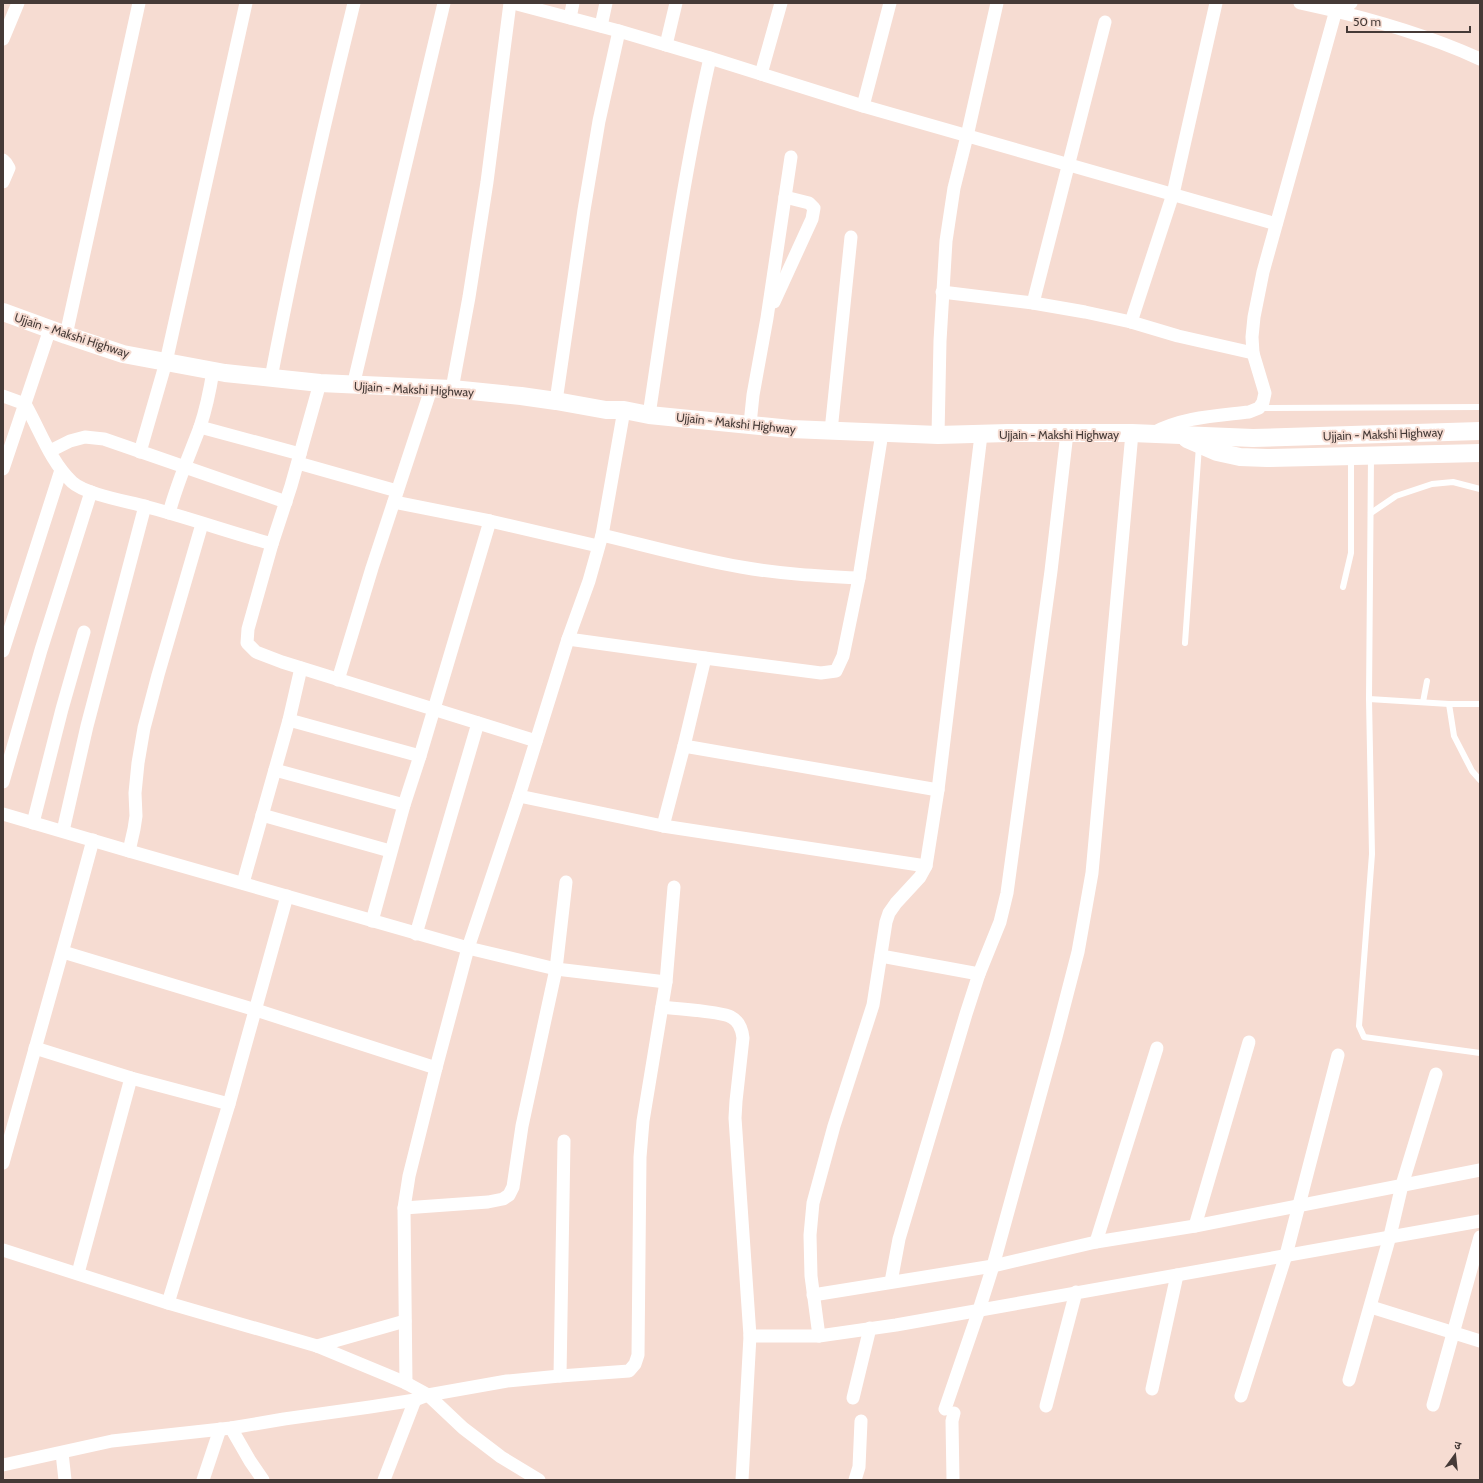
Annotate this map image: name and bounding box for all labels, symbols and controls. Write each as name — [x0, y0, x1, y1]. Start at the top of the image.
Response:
scale bar — [1347, 8, 1470, 34]
text: 50 m — [1353, 14, 1381, 29]
street label: Ujjain - Makshi Highway — [13, 309, 131, 361]
street label: Ujjain - Makshi Highway — [354, 378, 474, 400]
street label: Ujjain - Makshi Highway — [675, 409, 797, 437]
street label: Ujjain - Makshi Highway — [1323, 424, 1443, 444]
street label: Ujjain - Makshi Highway — [999, 427, 1119, 442]
north arrow — [1435, 1435, 1475, 1475]
text: उ — [1453, 1438, 1463, 1453]

